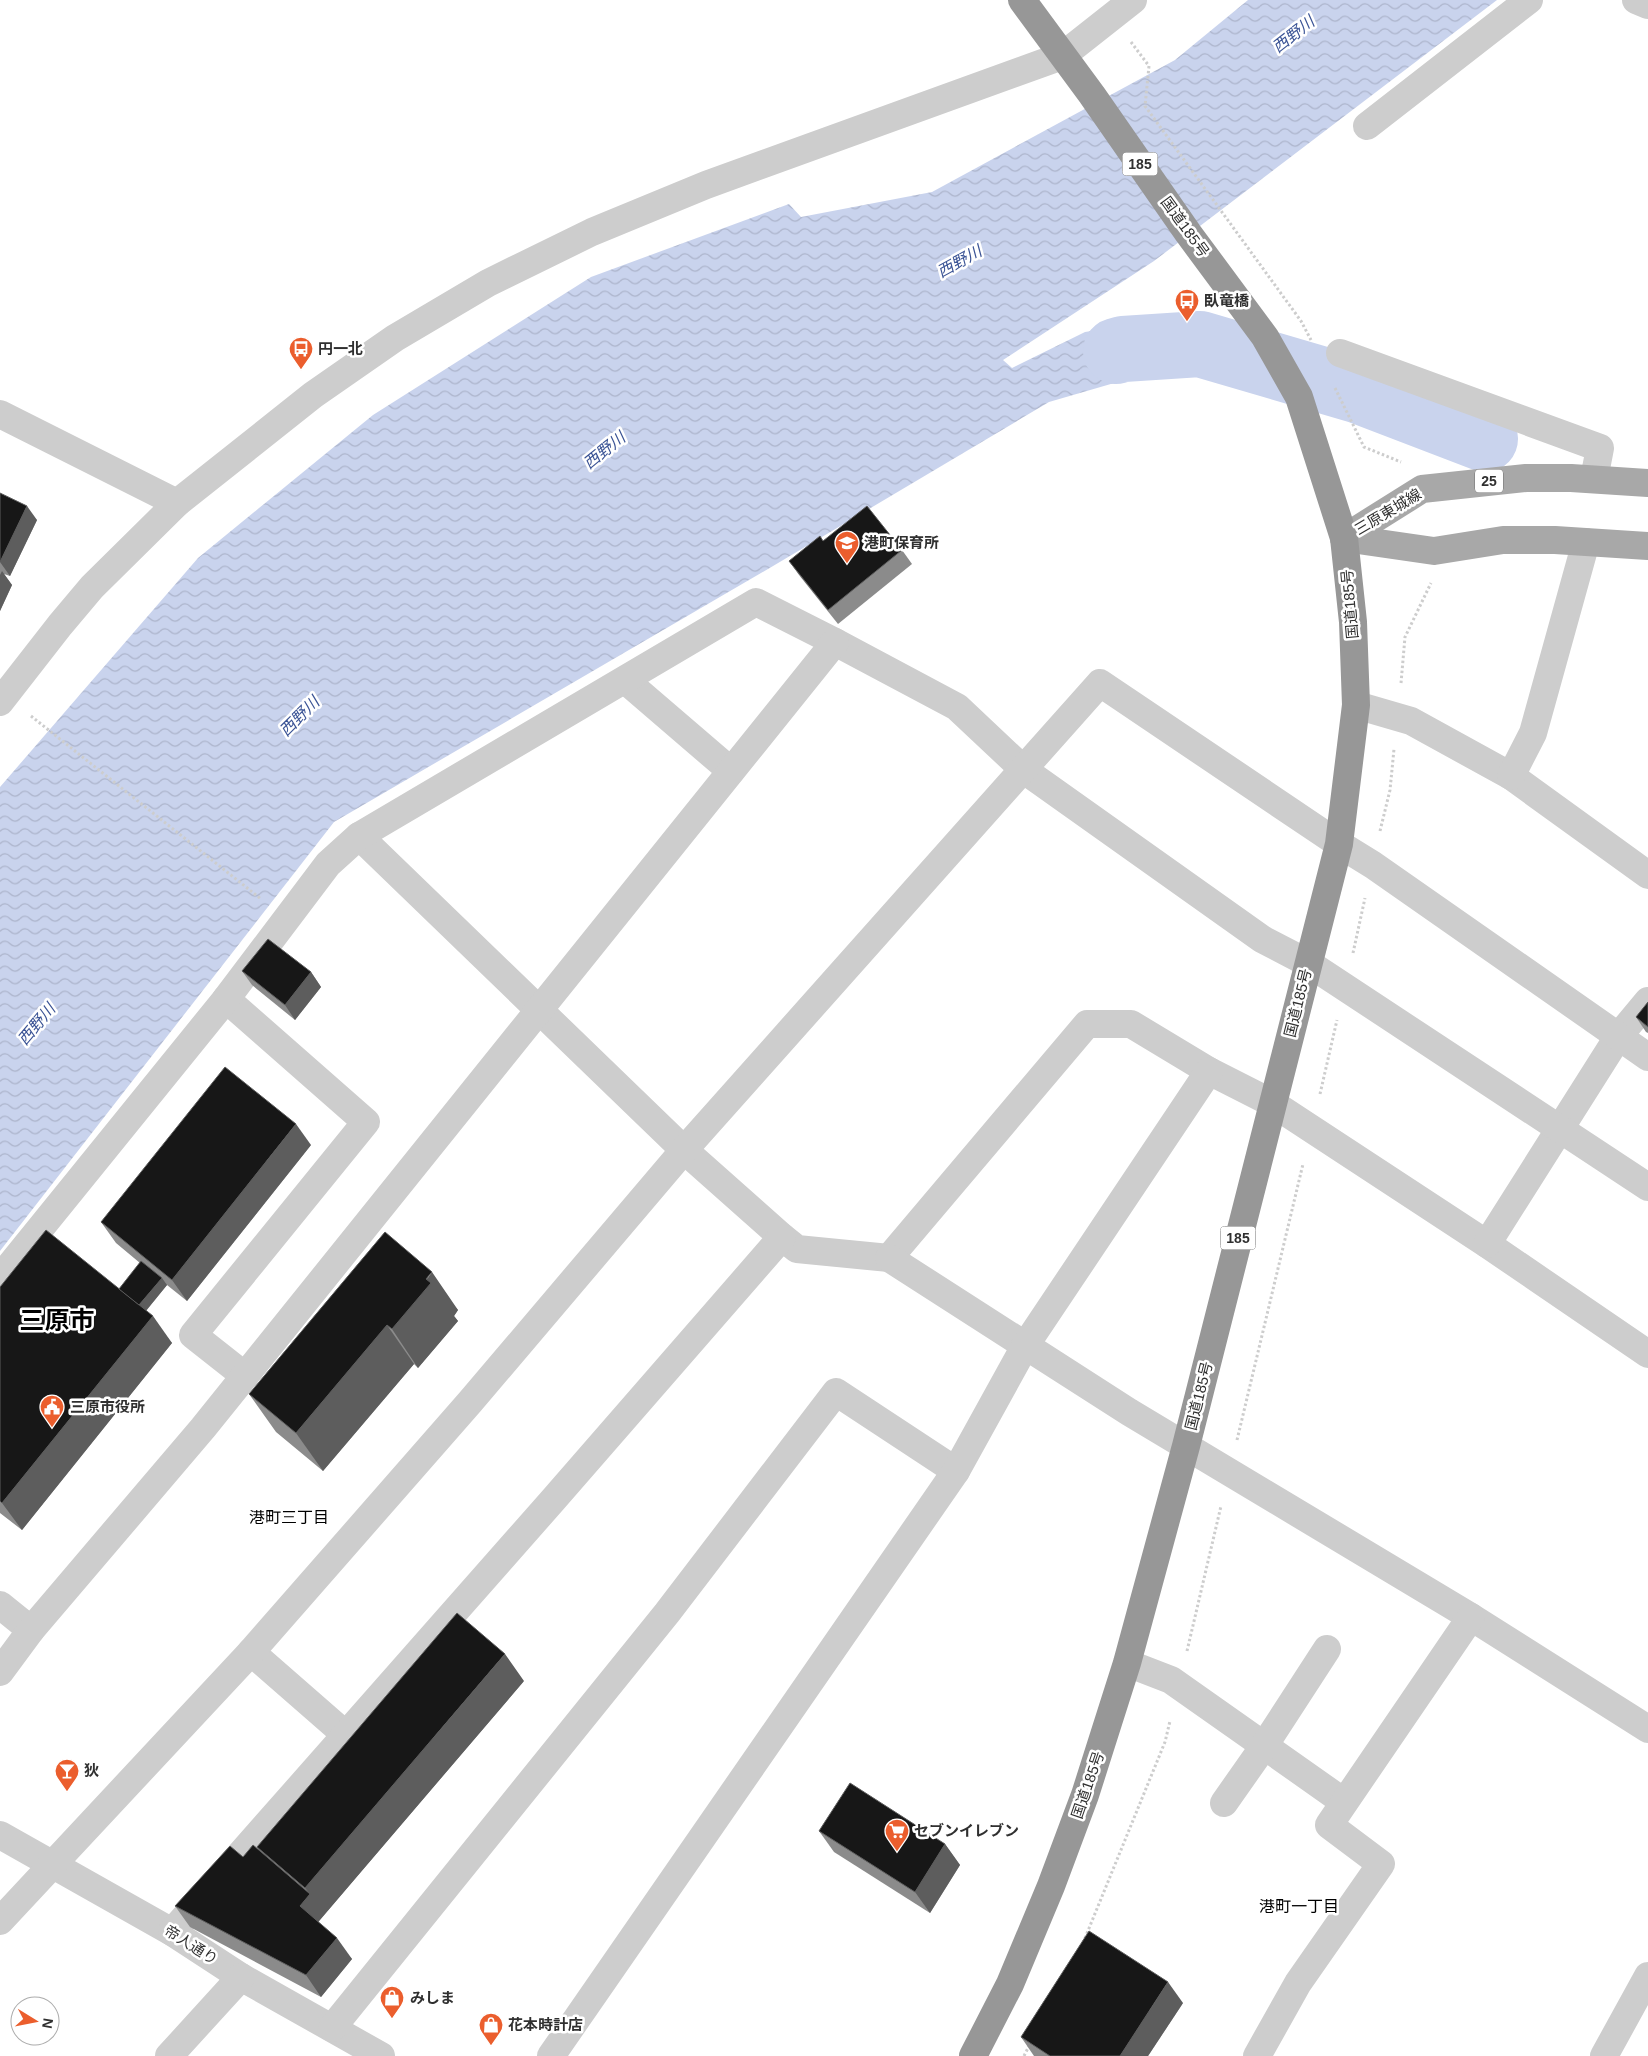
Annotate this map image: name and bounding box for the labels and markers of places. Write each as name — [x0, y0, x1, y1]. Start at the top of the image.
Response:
bus stop icon: 臥竜橋 — [1174, 288, 1200, 322]
place label: 臥竜橋 — [1204, 292, 1250, 309]
bus stop icon: 円一北 — [288, 336, 314, 370]
place label: 円一北 — [318, 340, 363, 357]
school or university icon: 港町保育所 — [834, 530, 860, 564]
place label: 港町保育所 — [864, 534, 939, 551]
public building icon: 三原市役所 — [39, 1394, 65, 1428]
place label: 三原市役所 — [70, 1398, 145, 1415]
bar icon: 狄 — [54, 1758, 80, 1792]
place label: 狄 — [84, 1762, 99, 1779]
supermarket icon: セブンイレブン — [884, 1818, 910, 1852]
place label: セブンイレブン — [914, 1822, 1019, 1839]
shop icon: みしま — [379, 1985, 405, 2019]
place label: みしま — [410, 1989, 455, 2006]
shop icon: 花本時計店 — [478, 2012, 504, 2046]
place label: 花本時計店 — [508, 2016, 583, 2033]

